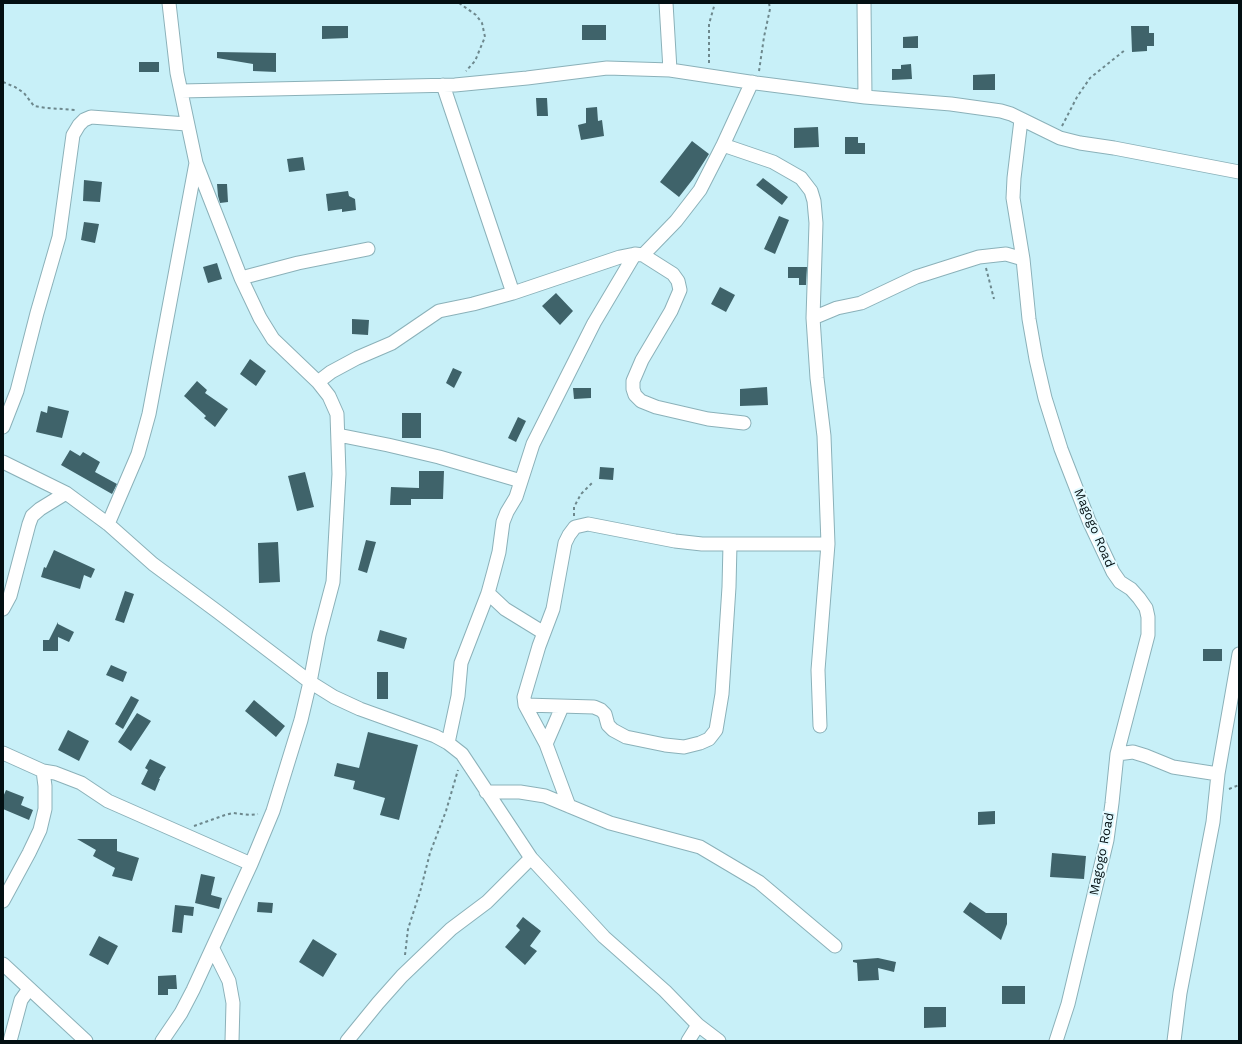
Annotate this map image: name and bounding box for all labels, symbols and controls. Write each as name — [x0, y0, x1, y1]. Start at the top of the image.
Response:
street label: Magogo Road — [1070, 486, 1118, 570]
street label: Magogo Road — [1086, 811, 1118, 897]

